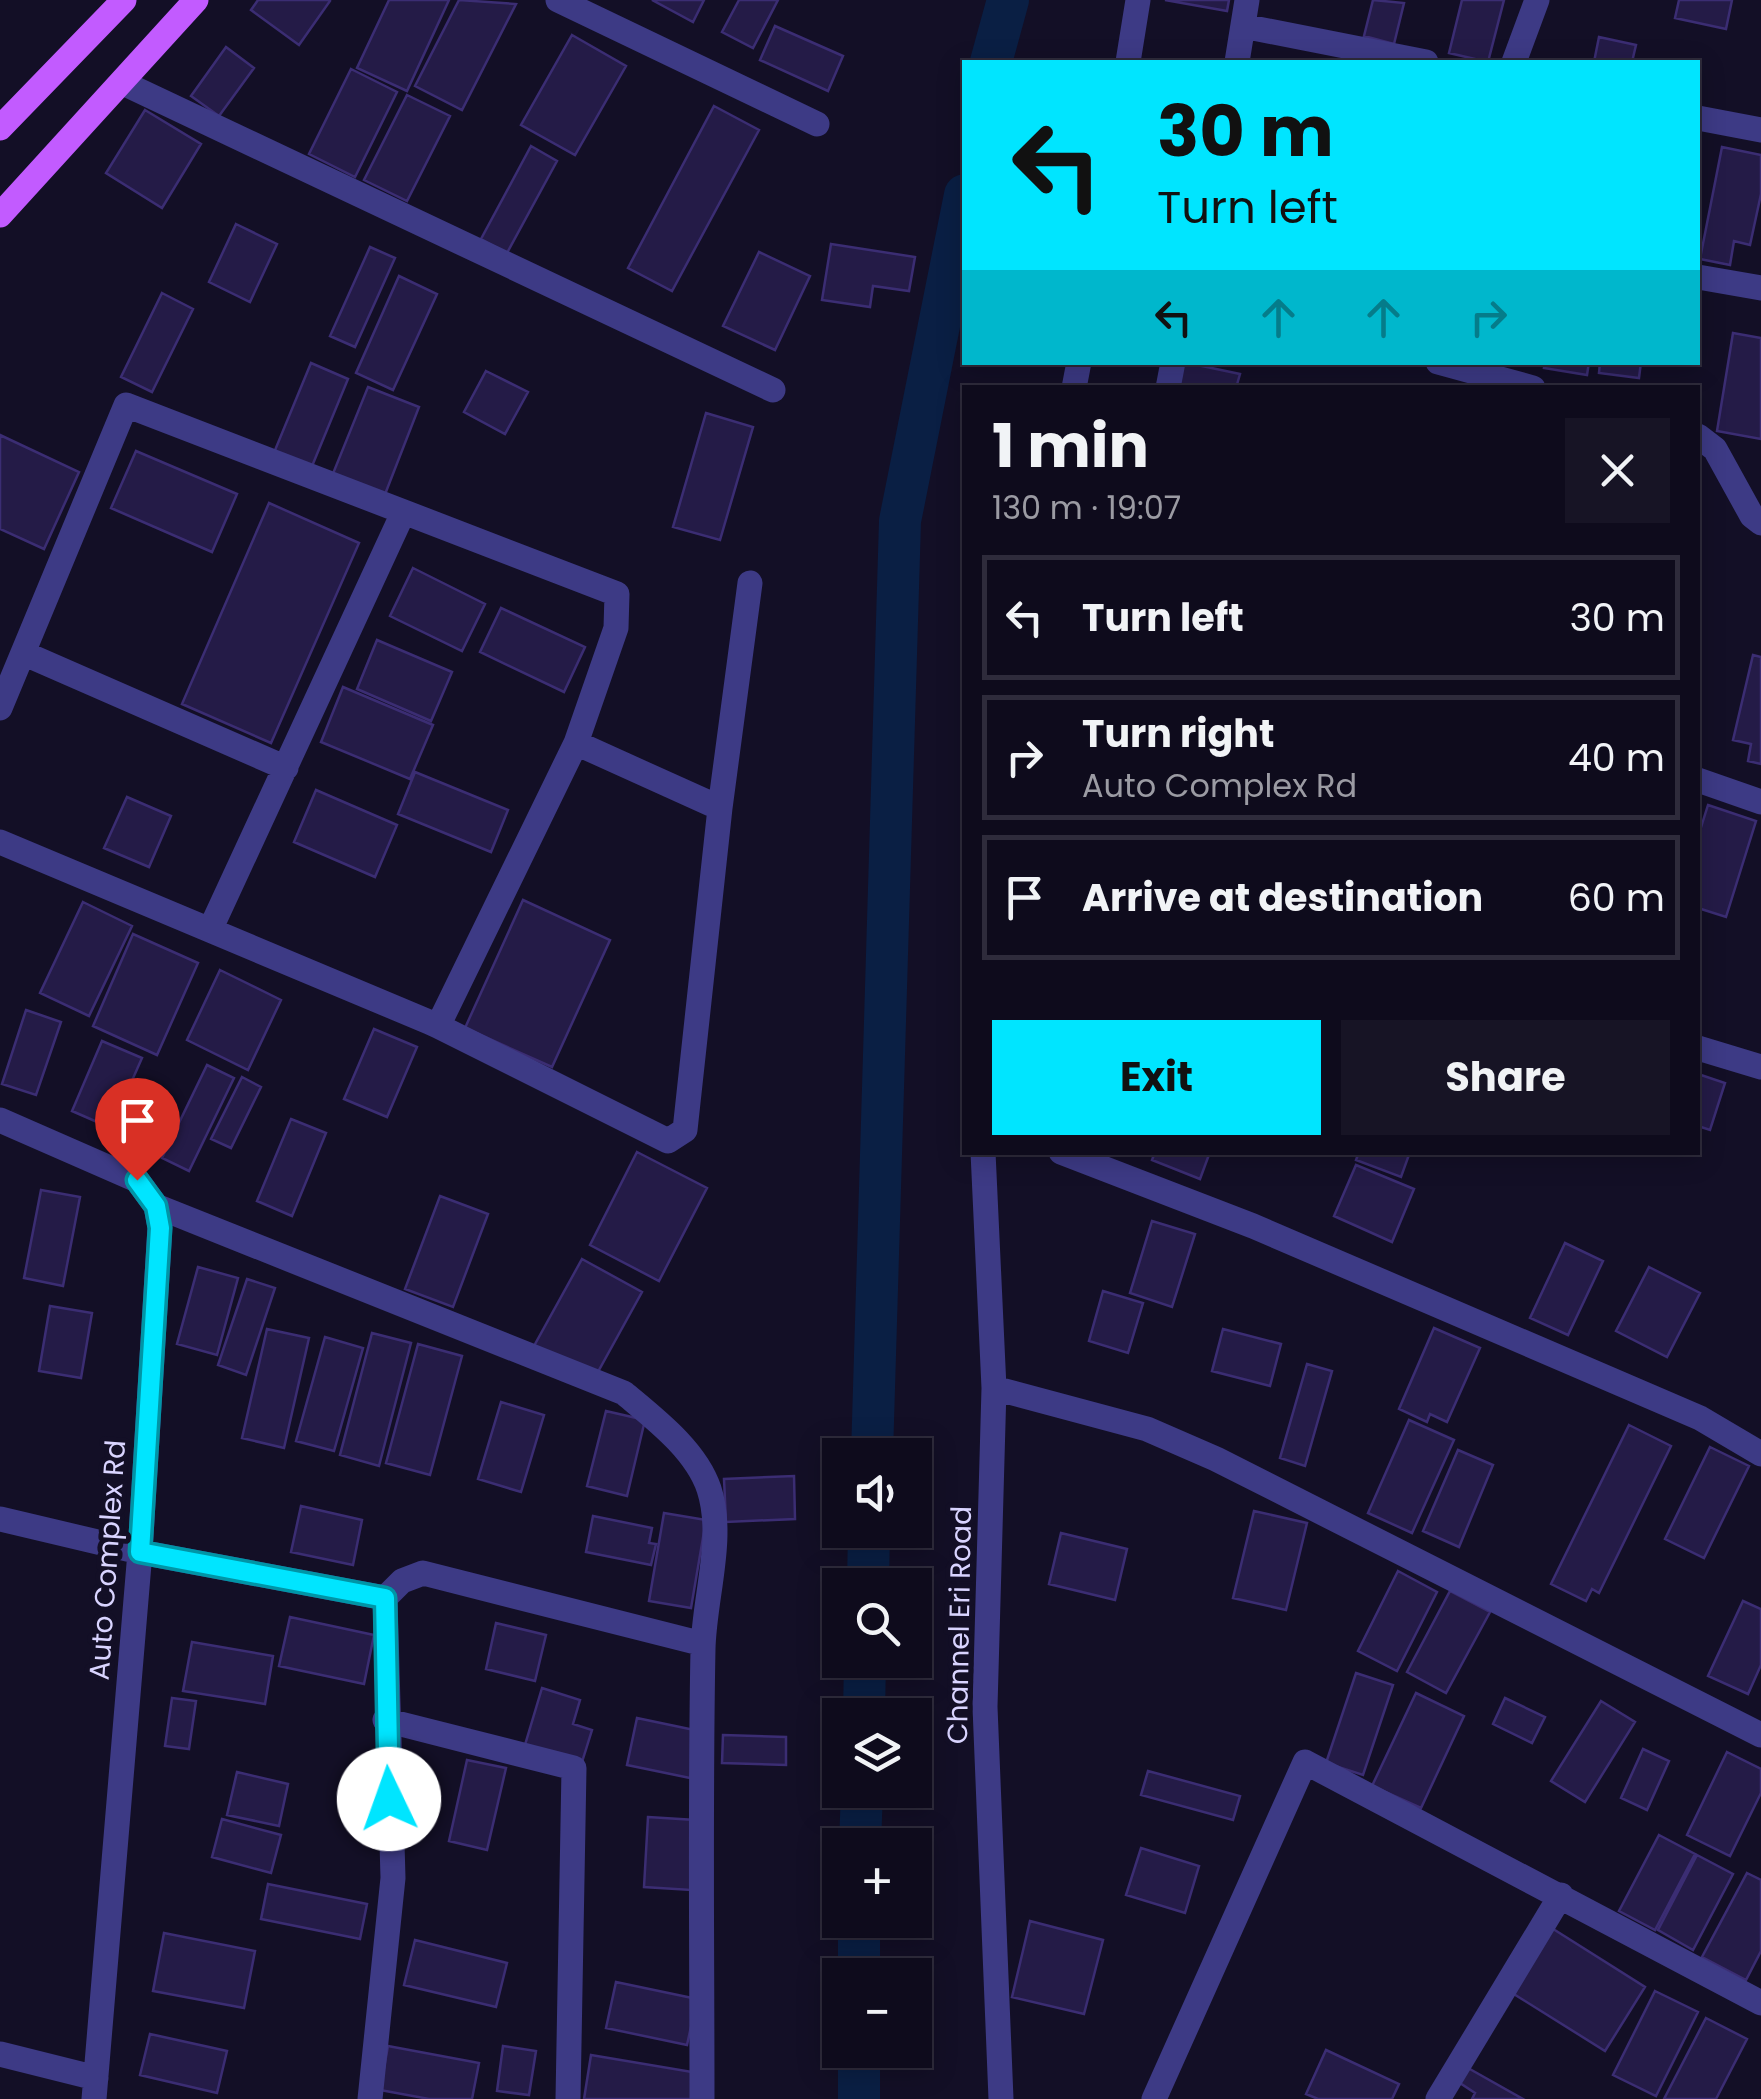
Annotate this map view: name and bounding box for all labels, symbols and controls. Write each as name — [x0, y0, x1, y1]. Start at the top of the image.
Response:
text: 30 m — [1157, 82, 1334, 181]
icon: left — [992, 100, 1122, 230]
text: Turn left — [1157, 176, 1338, 239]
icon: left — [1146, 290, 1201, 345]
icon: ahead — [1251, 290, 1306, 345]
icon: ahead — [1356, 290, 1411, 345]
icon: right — [1461, 290, 1516, 345]
text: 1 min — [992, 404, 1149, 488]
button: close — [1565, 418, 1670, 523]
text: 130 m · 19:07 — [992, 485, 1181, 530]
icon: left — [997, 590, 1052, 645]
text: Turn left — [1082, 591, 1244, 644]
text: 30 m — [1569, 591, 1665, 644]
text: Turn right — [1082, 707, 1274, 760]
icon: right — [997, 730, 1052, 785]
text: 40 m — [1568, 731, 1665, 784]
text: Auto Complex Rd — [1082, 763, 1357, 808]
icon: arrive — [997, 870, 1052, 925]
text: Arrive at destination — [1082, 871, 1483, 924]
text: 60 m — [1568, 871, 1665, 924]
button: Exit — [992, 1020, 1321, 1135]
button: Share — [1341, 1020, 1670, 1135]
pin — [95, 1078, 180, 1181]
icon: arrive — [110, 1093, 165, 1148]
map controls — [822, 1438, 932, 2068]
button: sound — [822, 1438, 932, 1548]
street label: Auto Complex Rd — [80, 1439, 135, 1681]
street label: Channel Eri Road — [938, 1506, 981, 1744]
button: search — [822, 1568, 932, 1678]
button: layers — [822, 1698, 932, 1808]
position arrow — [337, 1747, 441, 1851]
button: + — [822, 1828, 932, 1938]
button: − — [822, 1958, 932, 2068]

